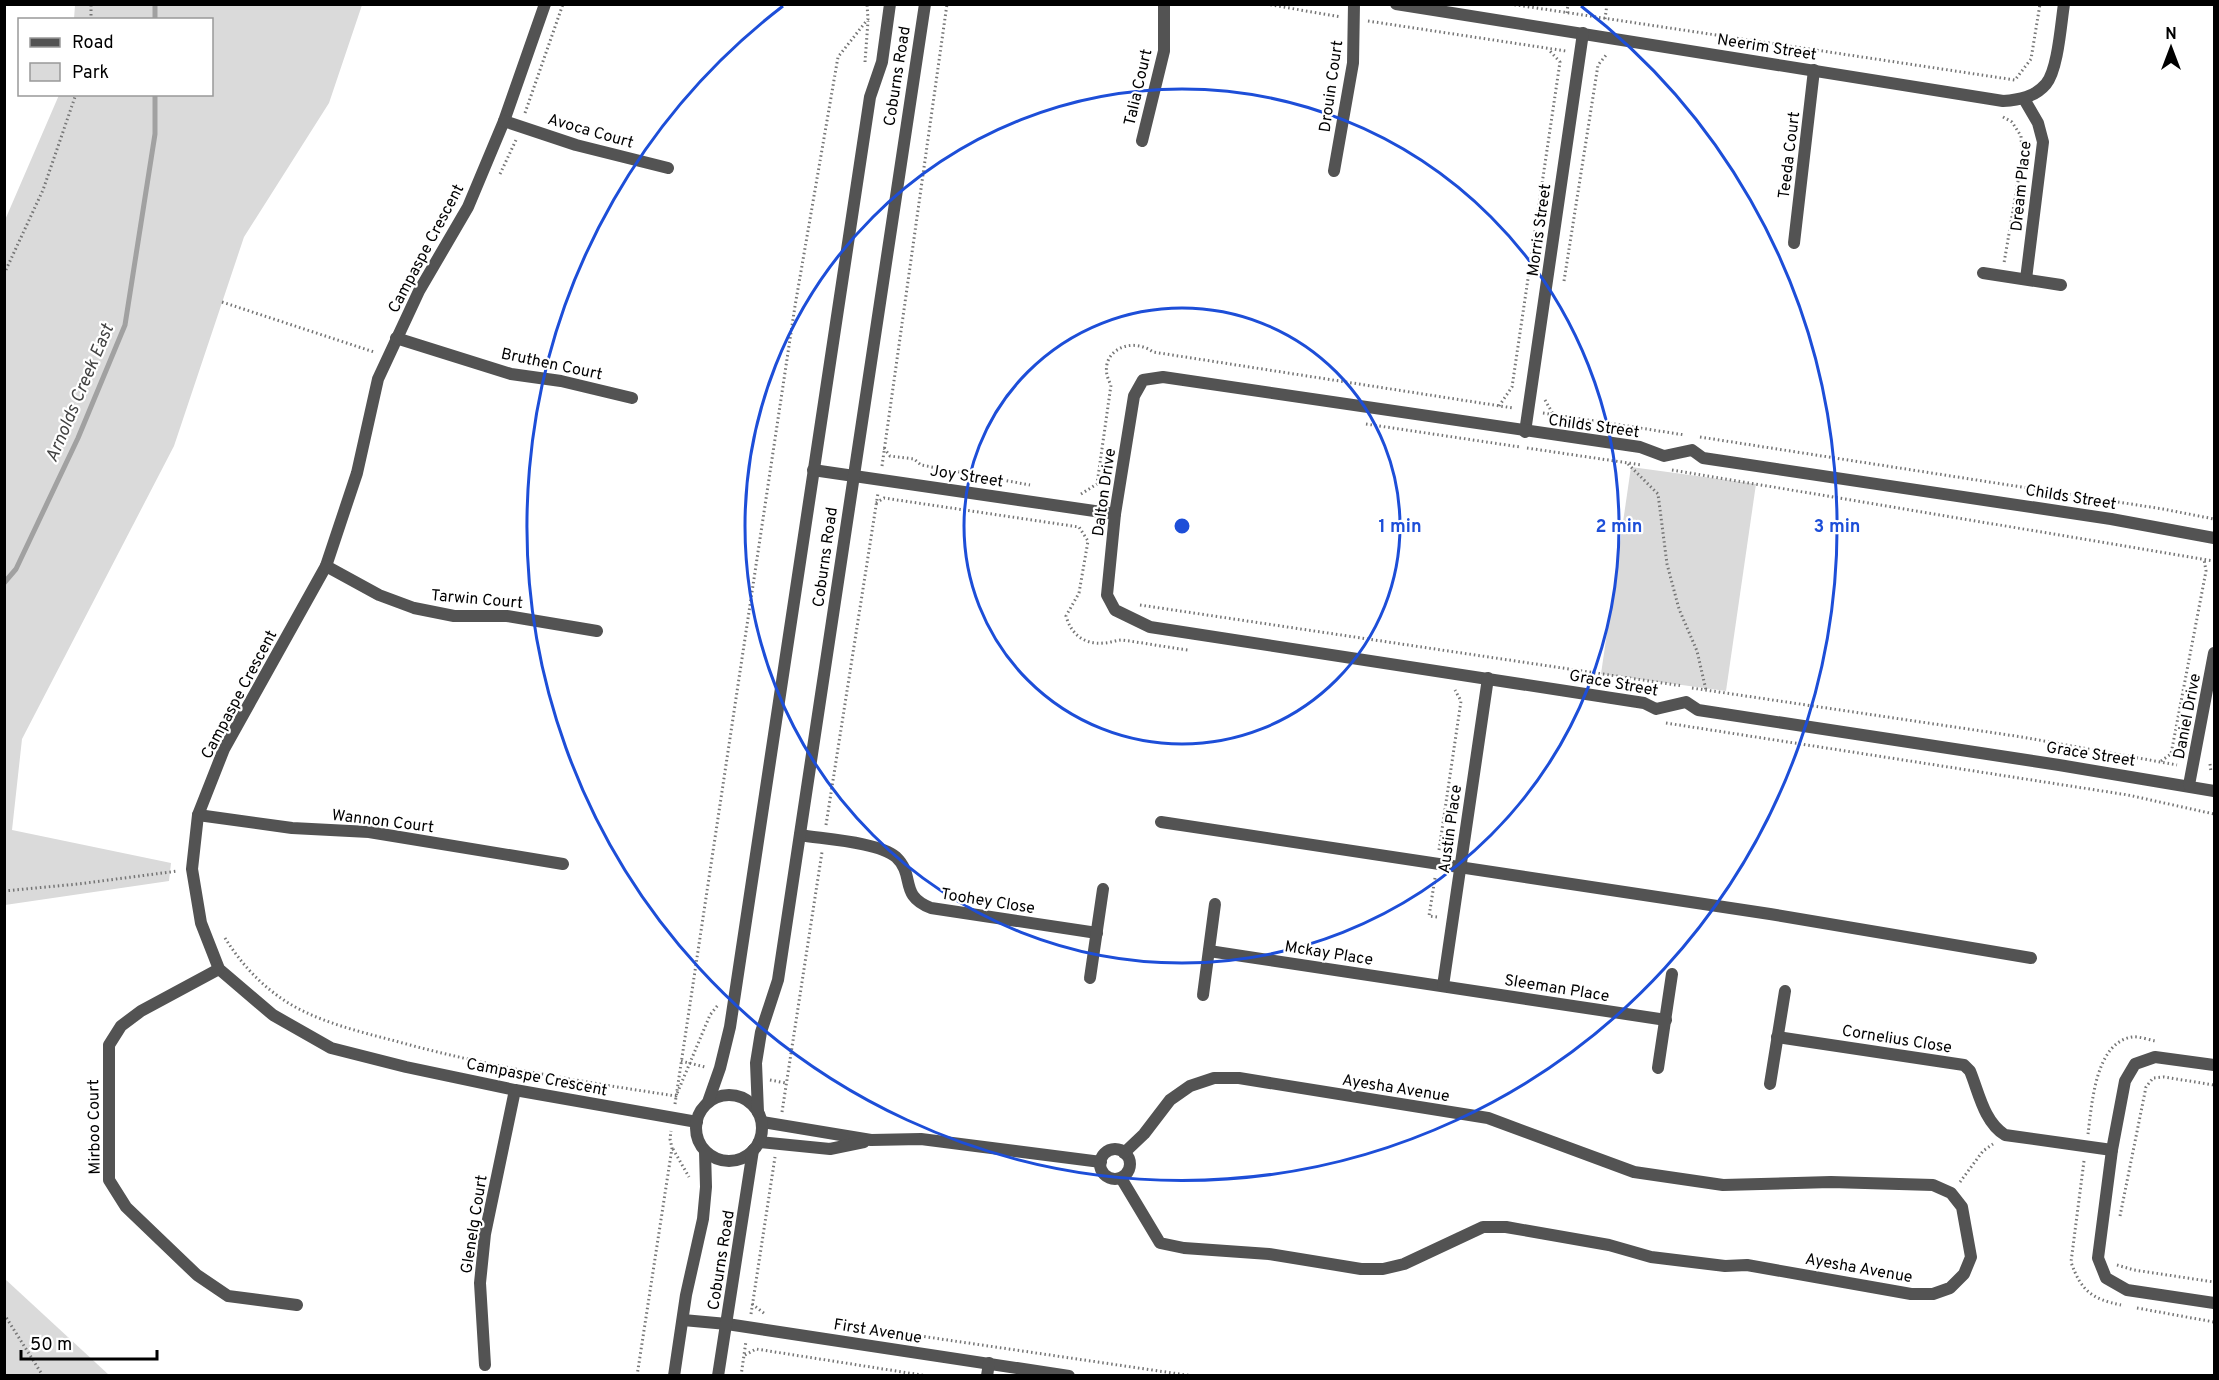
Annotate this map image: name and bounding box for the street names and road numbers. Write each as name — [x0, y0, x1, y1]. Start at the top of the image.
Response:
street label: Coburns Road — [880, 25, 916, 128]
street label: Neerim Street — [1715, 30, 1818, 66]
street label: Drouin Court — [1316, 39, 1348, 134]
street label: Talia Court — [1120, 47, 1157, 128]
street label: Avoca Court — [545, 110, 636, 154]
street label: Teeda Court — [1775, 110, 1805, 200]
street label: Dream Place — [2007, 140, 2037, 232]
street label: Campaspe Crescent — [384, 181, 469, 317]
street label: Morris Street — [1524, 183, 1556, 278]
street label: Bruthen Court — [499, 344, 604, 385]
street label: Childs Street — [1547, 411, 1641, 443]
street label: Dalton Drive — [1089, 447, 1121, 538]
street label: Joy Street — [929, 461, 1005, 493]
street label: Childs Street — [2024, 481, 2118, 515]
street label: Coburns Road — [809, 506, 843, 609]
street label: Tarwin Court — [430, 586, 524, 614]
street label: Campaspe Crescent — [197, 627, 282, 763]
street label: Grace Street — [1568, 666, 1660, 702]
street label: Daniel Drive — [2170, 672, 2206, 761]
street label: Grace Street — [2045, 738, 2137, 772]
street label: Austin Place — [1435, 784, 1467, 875]
street label: Wannon Court — [331, 806, 435, 838]
street label: Toohey Close — [939, 885, 1036, 919]
street label: Mckay Place — [1283, 937, 1374, 971]
street label: Sleeman Place — [1503, 971, 1611, 1007]
street label: Cornelius Close — [1840, 1021, 1953, 1059]
street label: Campaspe Crescent — [464, 1054, 609, 1101]
street label: Ayesha Avenue — [1341, 1071, 1451, 1107]
street label: Mirboo Court — [84, 1079, 106, 1175]
street label: Glenelg Court — [457, 1173, 493, 1275]
street label: Coburns Road — [704, 1209, 740, 1312]
street label: Ayesha Avenue — [1803, 1250, 1914, 1288]
street label: First Avenue — [832, 1315, 923, 1349]

